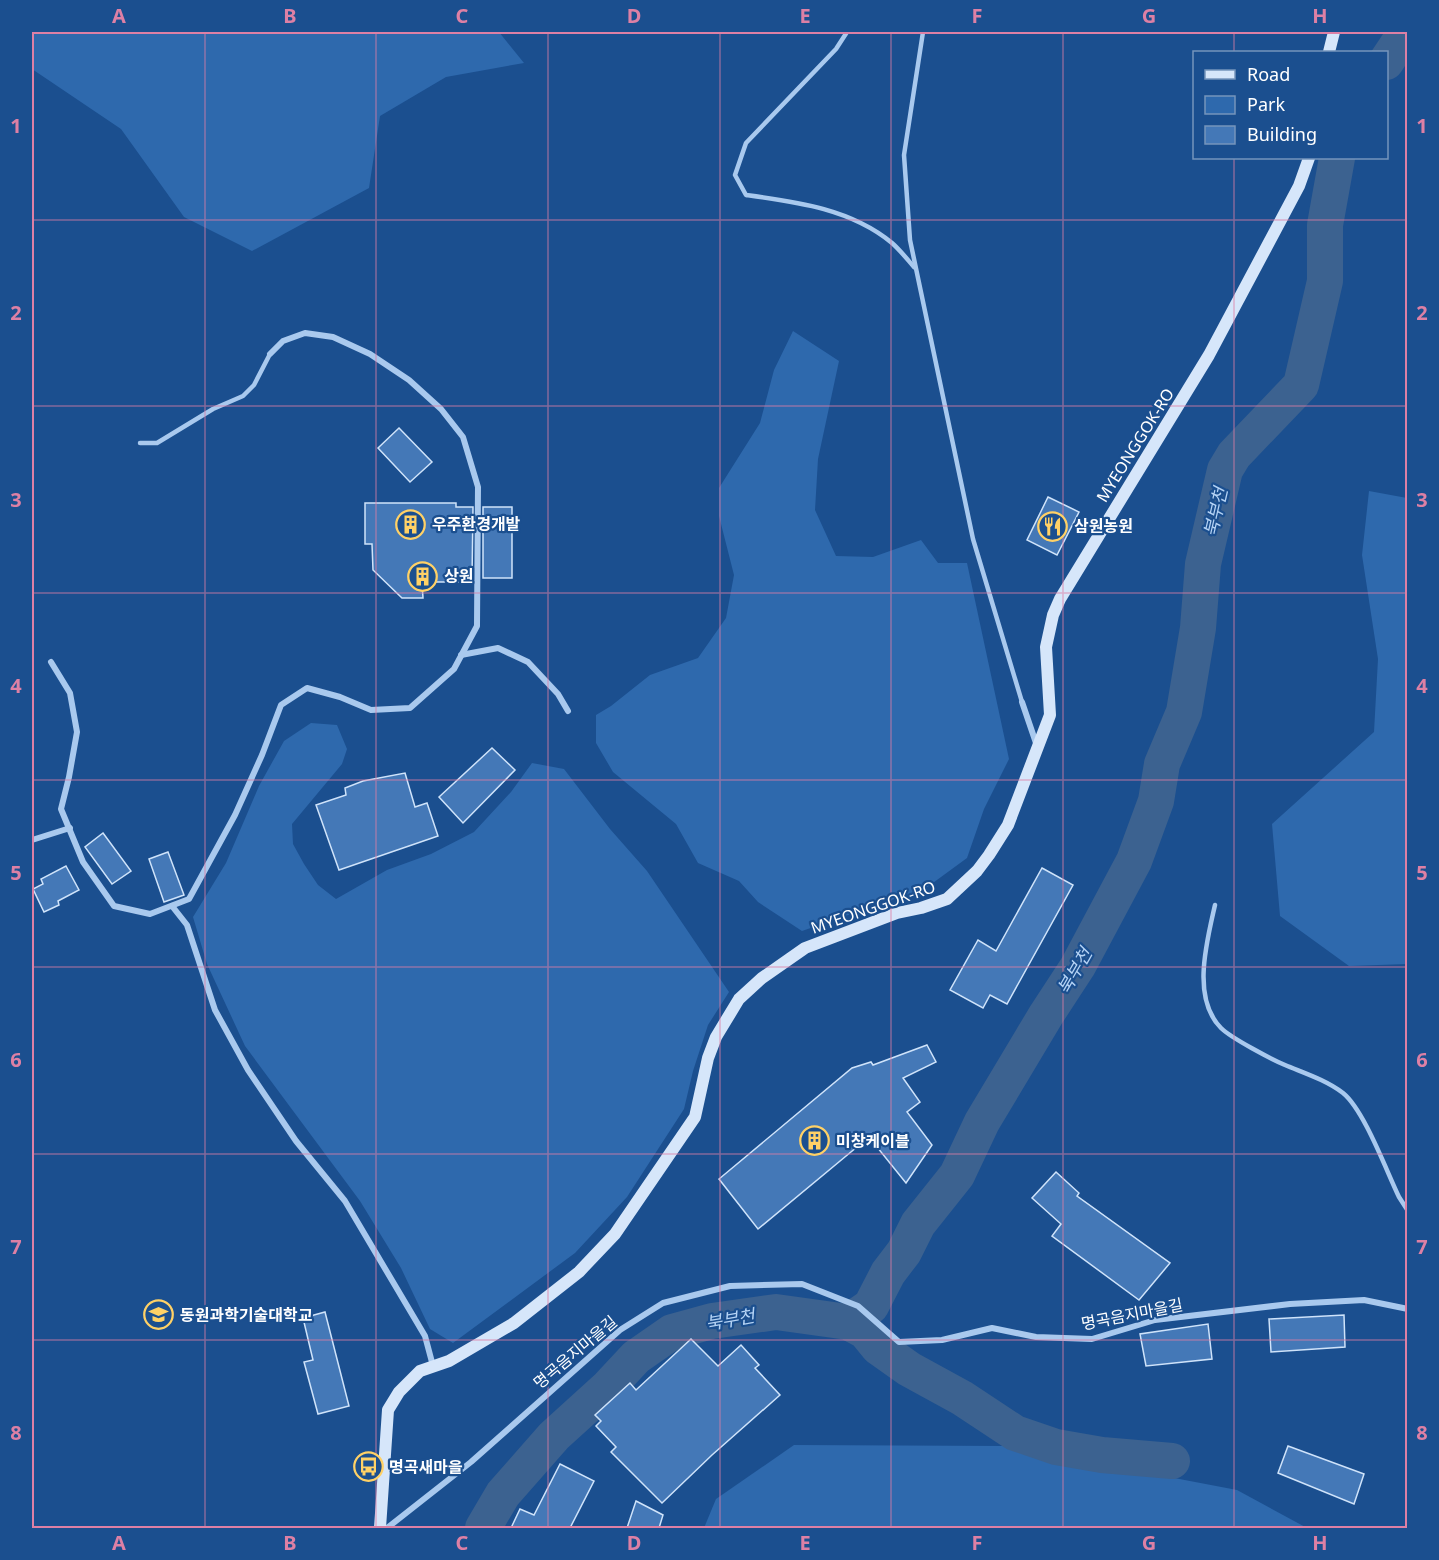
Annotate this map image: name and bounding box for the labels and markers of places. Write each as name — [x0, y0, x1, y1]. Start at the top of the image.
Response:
building icon: 우주환경개발 — [395, 508, 427, 540]
restaurant icon: 삼원농원 — [1037, 510, 1069, 542]
place label: 우주환경개발 — [432, 513, 521, 535]
place label: 삼원농원 — [1074, 515, 1133, 537]
building icon: 상원 — [407, 560, 439, 592]
place label: 상원 — [444, 565, 473, 587]
building icon: 미창케이블 — [799, 1125, 831, 1157]
place label: 미창케이블 — [836, 1130, 910, 1152]
school or university icon: 동원과학기술대학교 — [143, 1299, 175, 1331]
place label: 동원과학기술대학교 — [180, 1304, 313, 1326]
bus stop icon: 명곡새마을 — [352, 1451, 384, 1483]
place label: 명곡새마을 — [389, 1456, 463, 1478]

